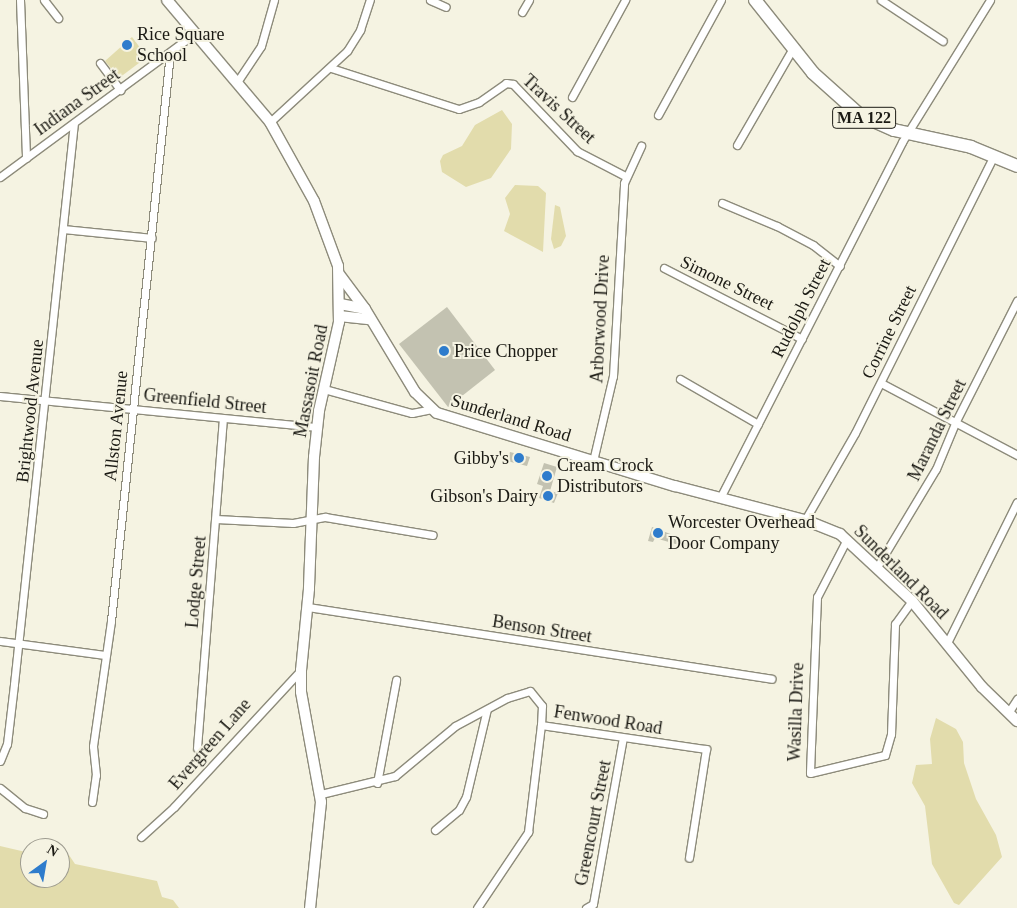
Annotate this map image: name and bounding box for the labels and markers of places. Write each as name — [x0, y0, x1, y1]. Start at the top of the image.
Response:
place label: Rice Square School — [137, 24, 224, 66]
marker: Rice Square School — [121, 39, 133, 51]
place label: Price Chopper — [454, 340, 557, 362]
marker: Price Chopper — [438, 345, 450, 357]
place label: Gibby's — [454, 447, 509, 469]
marker: Gibby's — [513, 452, 525, 464]
place label: Cream Crock Distributors — [557, 455, 653, 498]
marker: Cream Crock Distributors — [541, 470, 553, 482]
place label: Gibson's Dairy — [430, 485, 538, 507]
marker: Gibson's Dairy — [542, 490, 554, 502]
place label: Worcester Overhead Door Company — [668, 512, 815, 554]
marker: Worcester Overhead Door Company — [652, 527, 664, 539]

